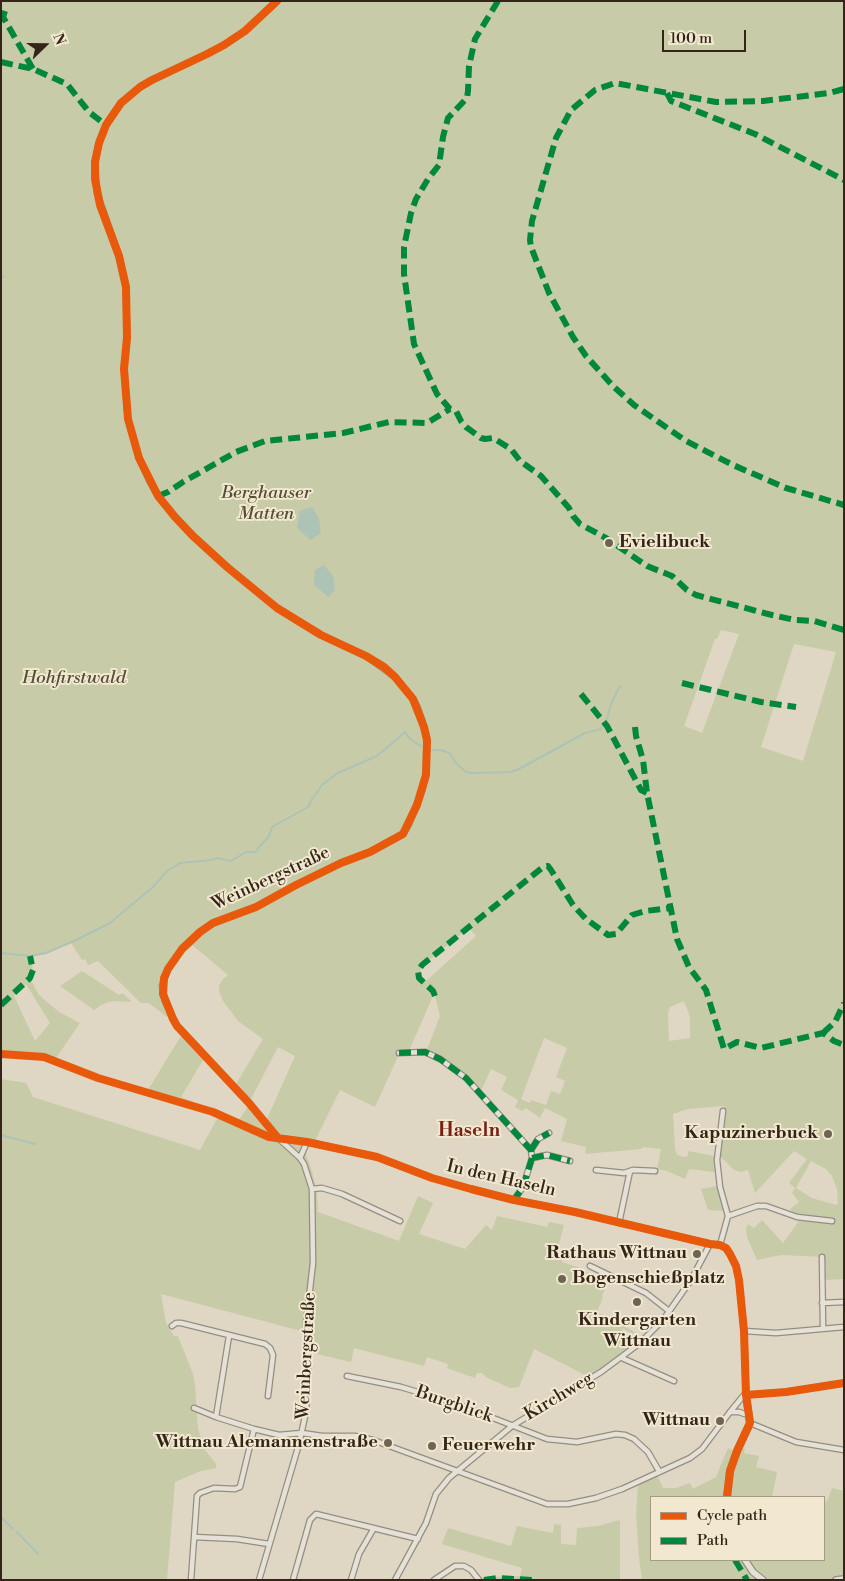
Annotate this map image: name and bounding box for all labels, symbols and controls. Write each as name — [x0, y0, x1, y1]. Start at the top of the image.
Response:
north arrow — [20, 20, 70, 70]
scale bar — [665, 20, 749, 52]
text: 100 m — [670, 29, 712, 48]
text: N — [48, 31, 69, 48]
park label: Berghauser Matten — [221, 483, 311, 526]
place label: Evielibuck — [619, 532, 710, 554]
marker: Evielibuck — [603, 537, 615, 549]
park label: Hohfirstwald — [22, 668, 126, 690]
street label: Weinbergstraße — [209, 842, 333, 916]
district label: Haseln — [438, 1120, 500, 1142]
place label: Kapuzinerbuck — [684, 1123, 818, 1145]
marker: Kapuzinerbuck — [822, 1128, 834, 1140]
street label: In den Haseln — [444, 1156, 558, 1202]
place label: Rathaus Wittnau — [546, 1243, 687, 1265]
marker: Rathaus Wittnau — [691, 1248, 703, 1260]
place label: Bogenschießplatz — [572, 1268, 725, 1290]
marker: Bogenschießplatz — [556, 1273, 568, 1285]
street label: Weinbergstraße — [293, 1292, 321, 1420]
marker: Kindergarten Wittnau — [631, 1296, 643, 1308]
place label: Kindergarten Wittnau — [578, 1310, 696, 1352]
street label: Kirchweg — [520, 1368, 598, 1426]
street label: Burgblick — [413, 1382, 495, 1428]
place label: Wittnau — [642, 1410, 710, 1432]
marker: Wittnau — [714, 1415, 726, 1427]
place label: Wittnau Alemannenstraße — [155, 1432, 378, 1454]
place label: Feuerwehr — [442, 1435, 535, 1457]
marker: Wittnau Alemannenstraße — [382, 1437, 394, 1449]
marker: Feuerwehr — [426, 1440, 438, 1452]
legend — [650, 1496, 825, 1561]
text: Cycle path — [697, 1506, 767, 1525]
text: Path — [697, 1531, 729, 1550]

